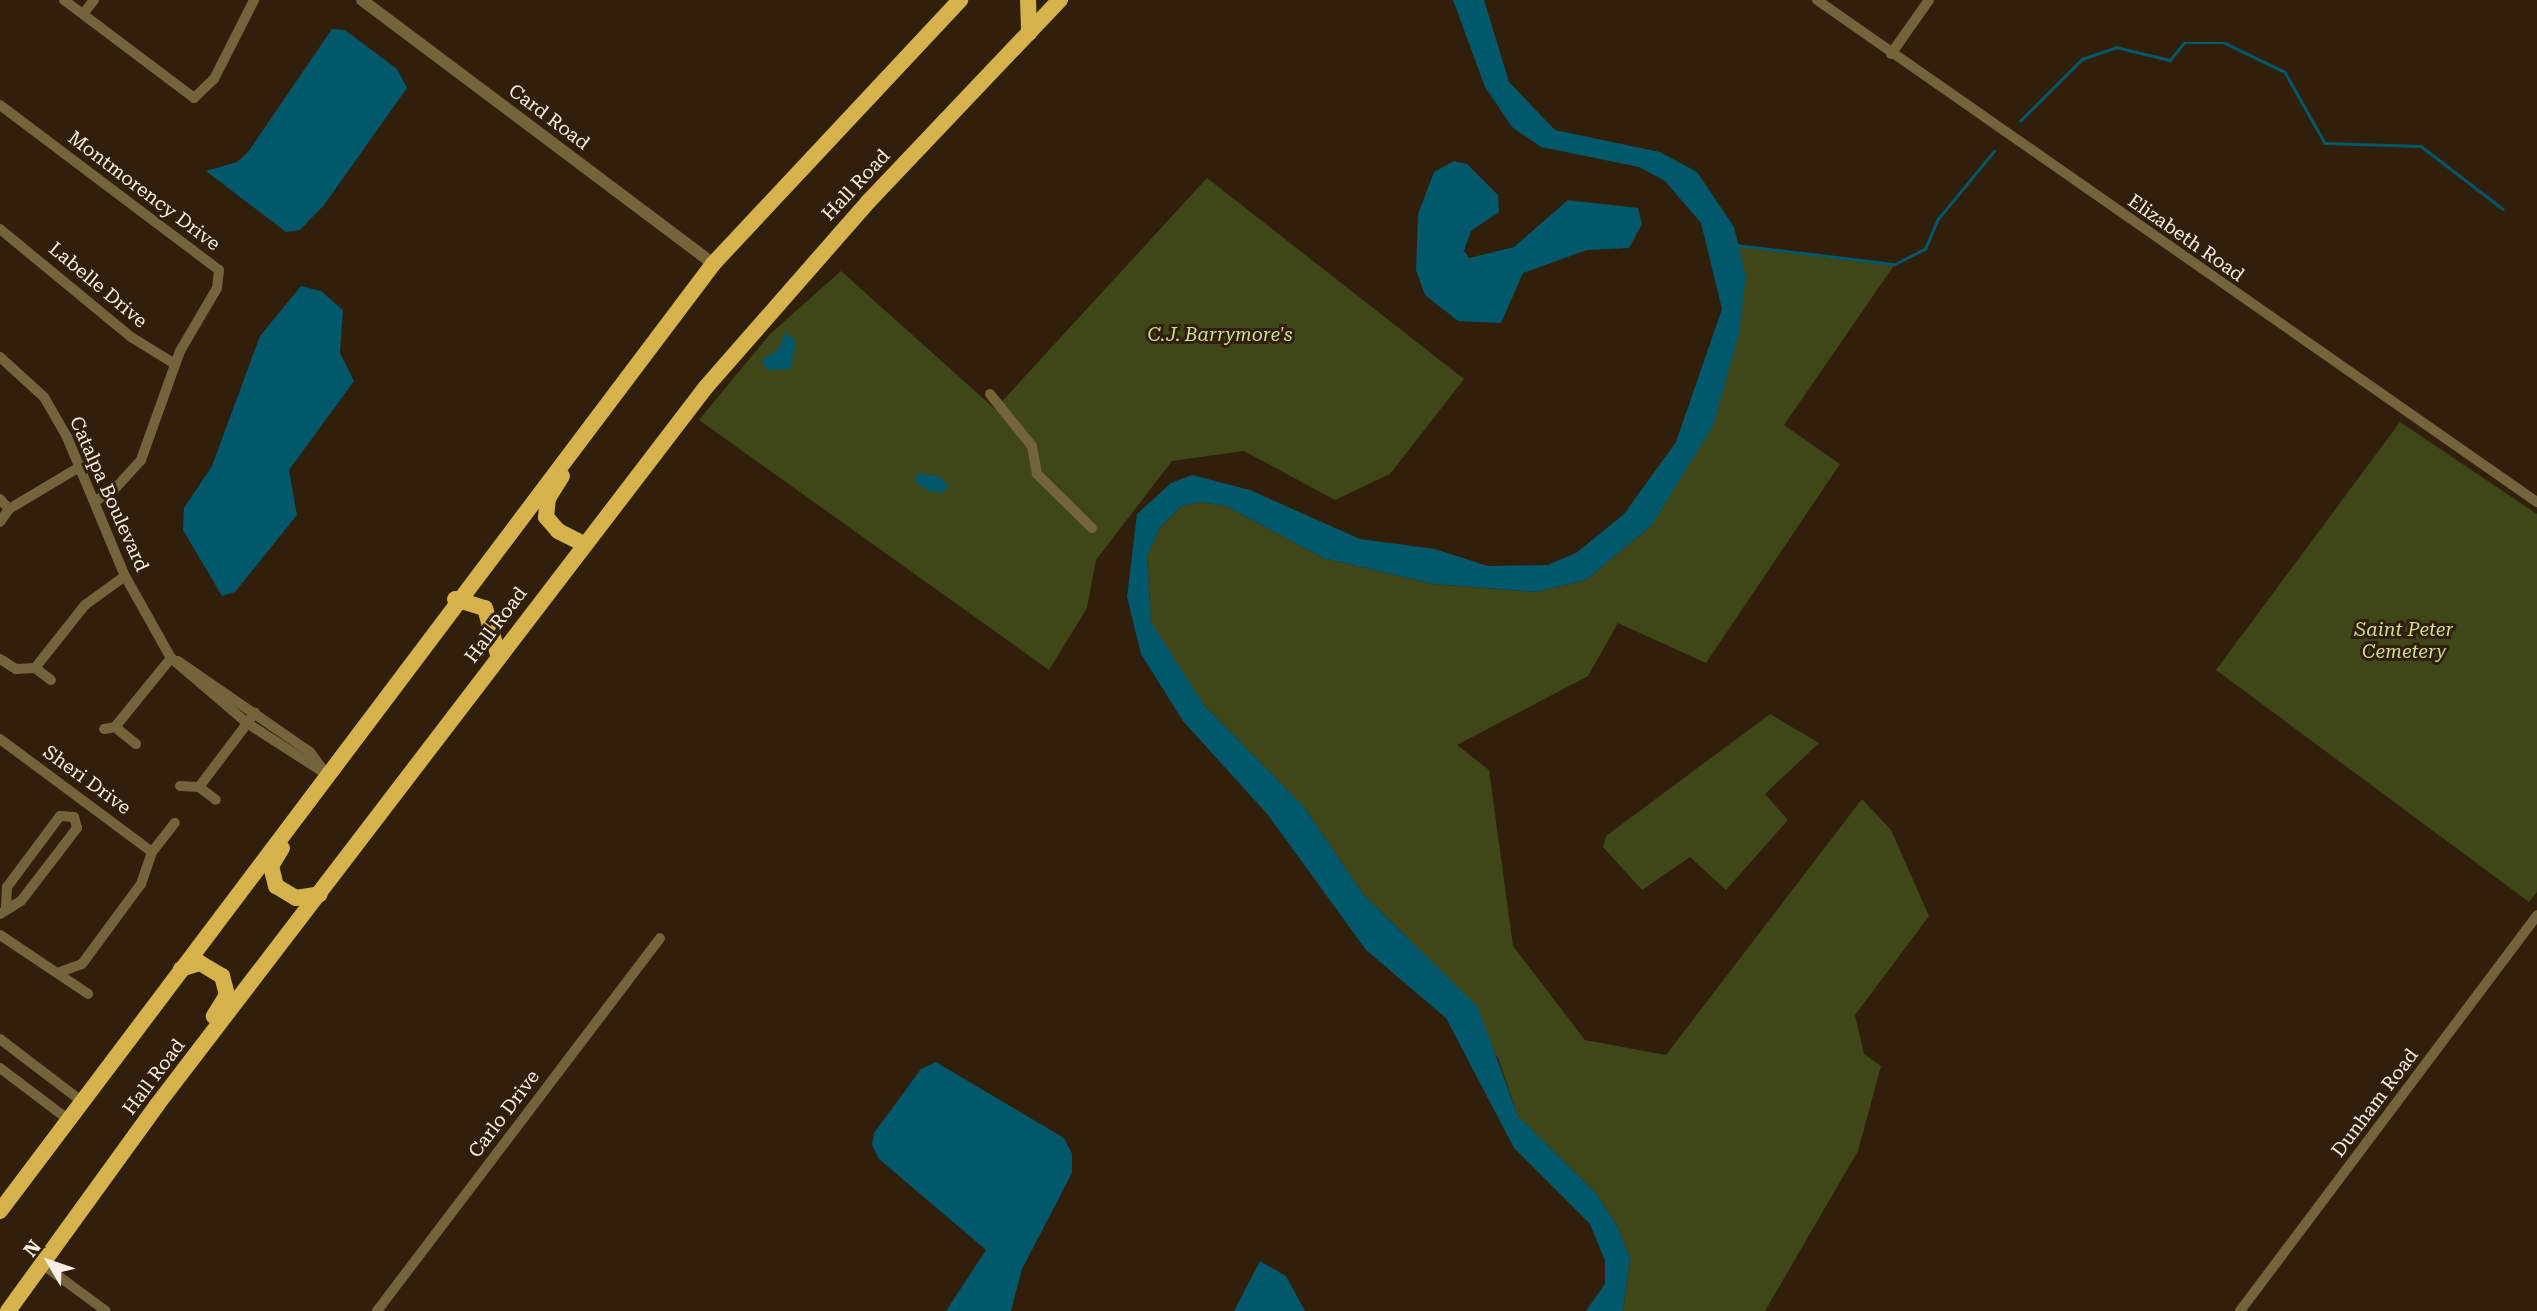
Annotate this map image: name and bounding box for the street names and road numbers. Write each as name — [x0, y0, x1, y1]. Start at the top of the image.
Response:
street label: Card Road — [504, 79, 594, 155]
street label: Montmorency Drive — [63, 126, 225, 256]
street label: Hall Road — [817, 145, 895, 225]
street label: Elizabeth Road — [2123, 189, 2249, 287]
street label: Labelle Drive — [44, 237, 152, 333]
street label: Catalpa Boulevard — [65, 413, 153, 575]
street label: Hall Road — [460, 583, 532, 667]
street label: Sheri Drive — [39, 741, 135, 819]
street label: Hall Road — [118, 1035, 190, 1119]
street label: Dunham Road — [2327, 1044, 2423, 1162]
street label: Carlo Drive — [464, 1066, 544, 1162]

